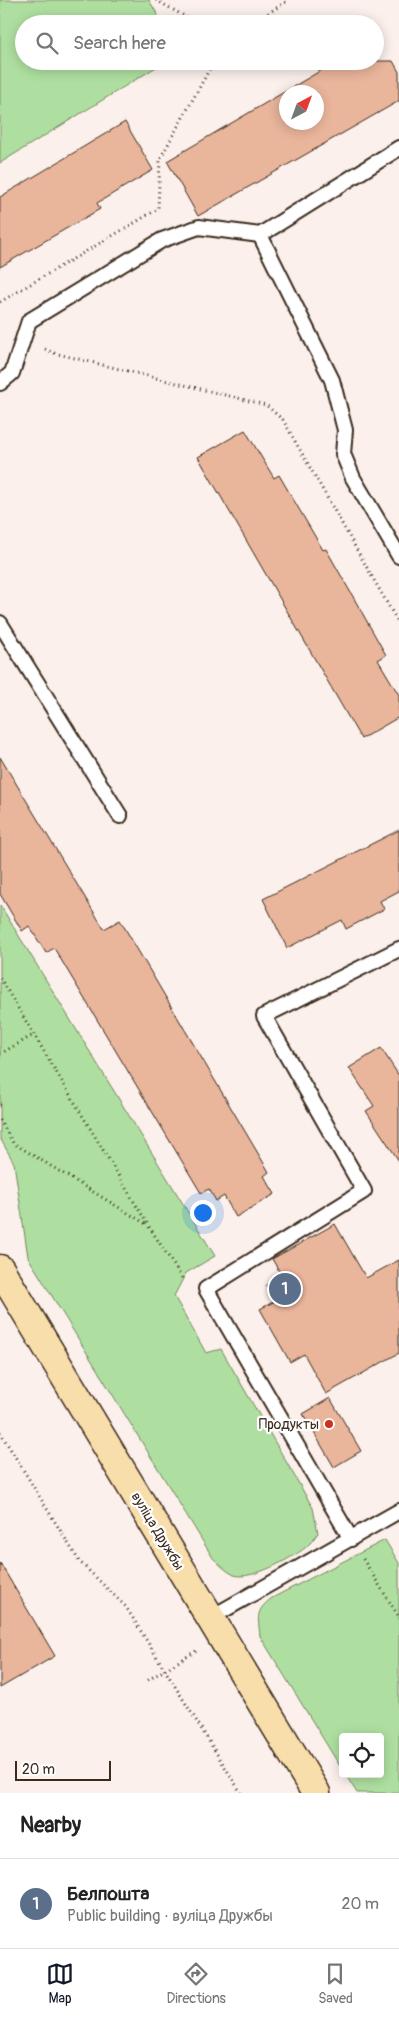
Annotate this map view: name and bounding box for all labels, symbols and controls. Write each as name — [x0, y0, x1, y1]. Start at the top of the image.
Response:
search box — [15, 15, 384, 70]
icon: search — [33, 29, 61, 57]
text: Search here — [73, 31, 166, 55]
north arrow — [279, 85, 324, 130]
your location — [190, 1200, 216, 1226]
pin: 1 — [269, 1270, 301, 1308]
place label: Продукты — [259, 1416, 319, 1433]
marker: Продукты — [323, 1418, 335, 1430]
street label: вуліца Дружбы — [128, 1489, 188, 1573]
map controls — [339, 1733, 384, 1778]
button: locate — [339, 1733, 384, 1778]
scale bar — [15, 1758, 111, 1781]
text: 20 m — [22, 1761, 55, 1778]
text: Nearby — [20, 1812, 81, 1839]
text: Белпошта — [67, 1882, 149, 1906]
text: 1 — [33, 1894, 39, 1914]
text: 20 m — [341, 1894, 379, 1914]
text: Public building · вуліца Дружбы — [67, 1906, 273, 1926]
tab: Map — [46, 1960, 74, 2007]
tab: Directions — [166, 1960, 226, 2007]
tab: Saved — [318, 1960, 353, 2007]

